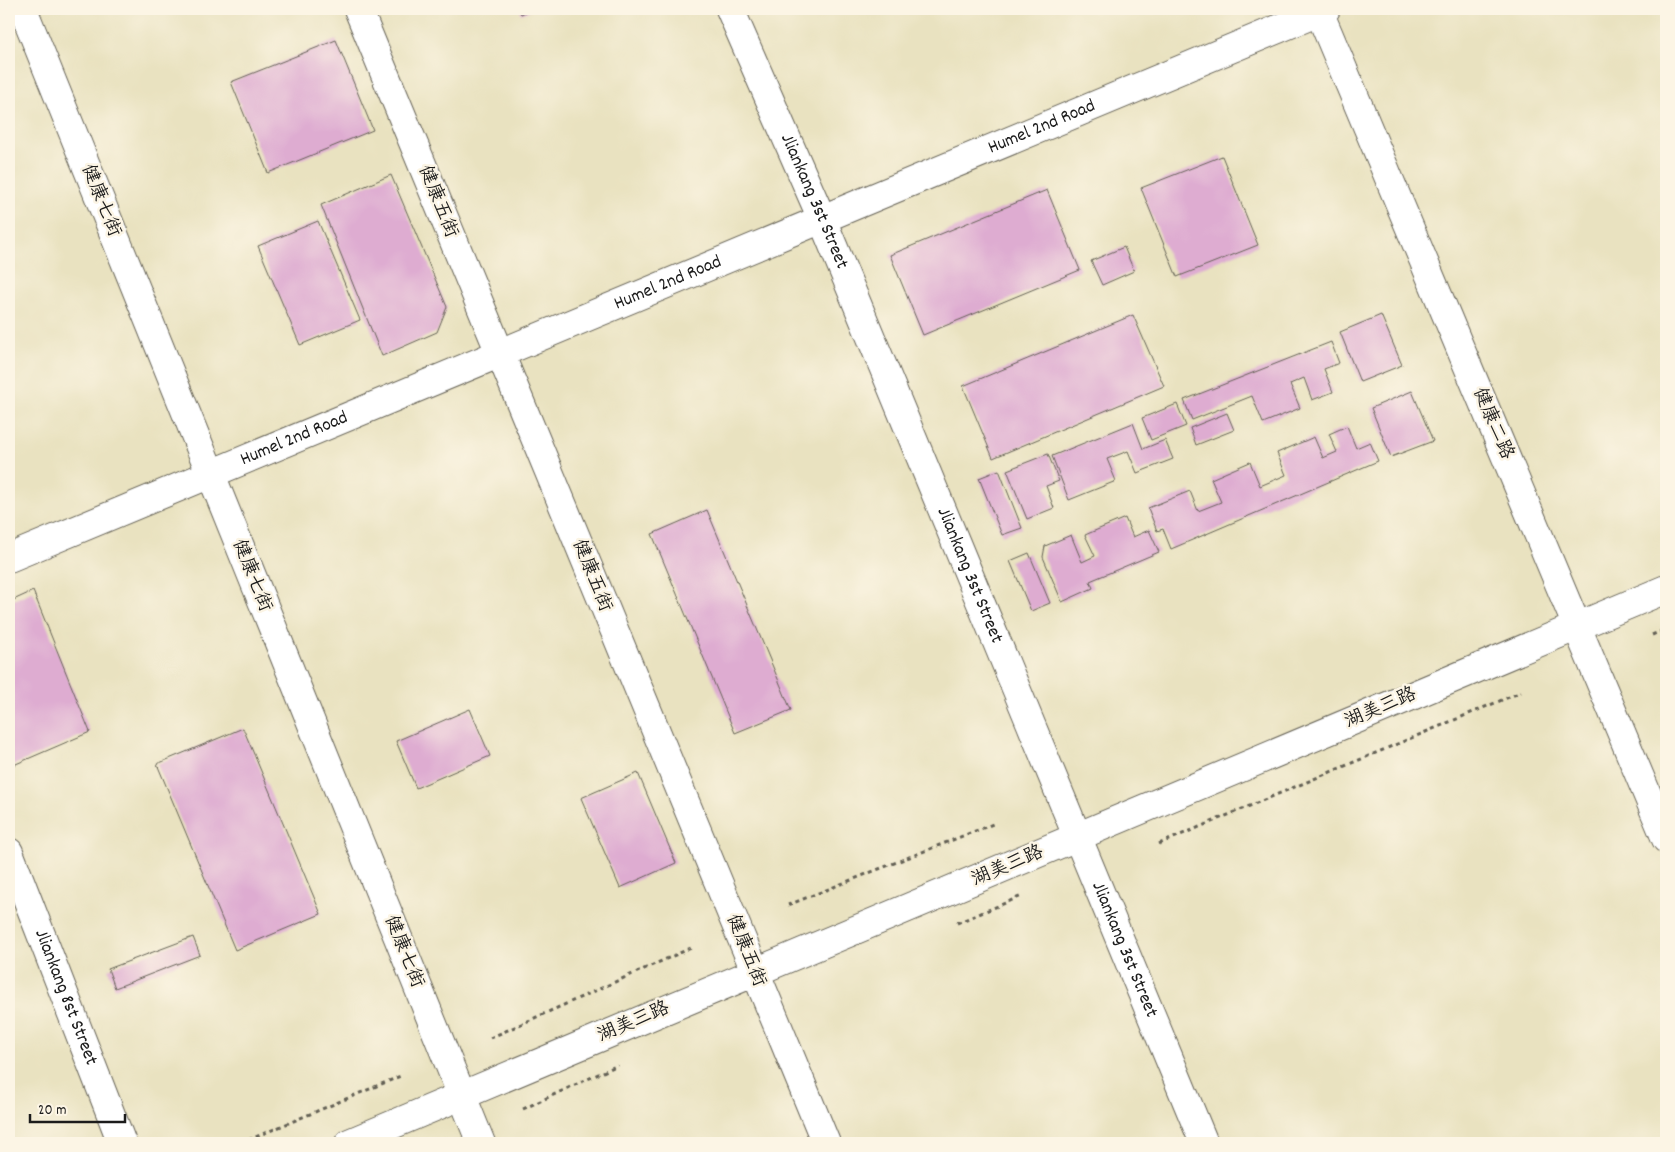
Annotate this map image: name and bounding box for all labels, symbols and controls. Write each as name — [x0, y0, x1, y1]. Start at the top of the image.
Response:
street label: Humel 2nd Road — [984, 93, 1100, 162]
street label: Jliankang 3st Street — [773, 130, 855, 273]
street label: 健康七街 — [73, 161, 127, 241]
street label: 健康五街 — [410, 162, 464, 242]
street label: Humel 2nd Road — [610, 249, 726, 318]
street label: 健康二路 — [1465, 384, 1519, 464]
street label: Humel 2nd Road — [236, 405, 352, 474]
street label: Jliankang 3st Street — [929, 503, 1010, 648]
street label: 健康七街 — [224, 536, 278, 616]
street label: 健康五街 — [564, 536, 618, 616]
street label: 湖美三路 — [1341, 682, 1421, 736]
street label: 湖美三路 — [968, 840, 1048, 894]
street label: Jliankang 3st Street — [1084, 878, 1164, 1022]
street label: 健康五街 — [718, 911, 772, 991]
street label: 健康七街 — [376, 912, 430, 992]
street label: Jliankang 8st Street — [27, 925, 104, 1069]
street label: 湖美三路 — [594, 996, 674, 1050]
scale bar — [30, 1092, 125, 1124]
text: 20 m — [38, 1100, 66, 1122]

